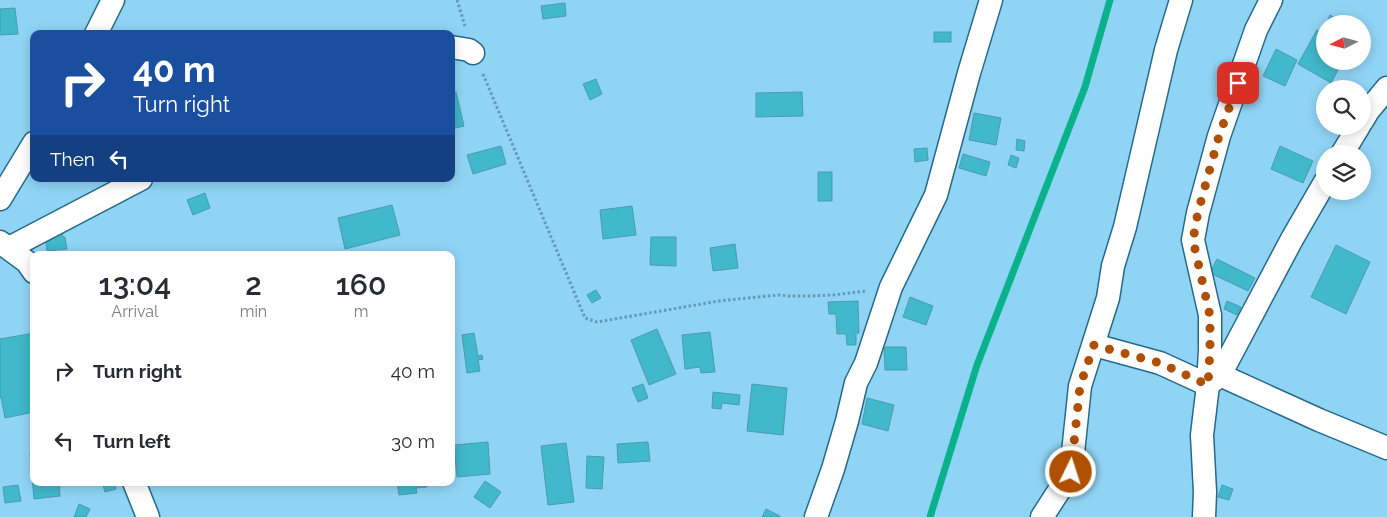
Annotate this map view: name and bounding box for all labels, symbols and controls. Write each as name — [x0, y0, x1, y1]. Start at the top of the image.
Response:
north arrow — [1316, 15, 1371, 70]
map controls — [1316, 15, 1371, 200]
text: 40 m — [133, 49, 215, 90]
icon: right — [50, 50, 115, 115]
pin — [1217, 62, 1259, 104]
icon: arrive — [1224, 69, 1252, 97]
button: search — [1316, 80, 1371, 135]
text: Turn right — [133, 91, 230, 117]
icon: left — [105, 145, 133, 173]
button: layers — [1316, 145, 1371, 200]
text: Then — [50, 148, 95, 170]
text: 13:04 — [99, 267, 171, 302]
text: 2 — [245, 267, 262, 302]
text: 160 — [336, 267, 386, 302]
text: Arrival — [111, 302, 158, 321]
text: min — [240, 302, 267, 321]
text: m — [354, 302, 368, 321]
icon: right — [50, 357, 78, 385]
text: Turn right — [93, 360, 182, 382]
text: 40 m — [391, 360, 435, 382]
icon: left — [50, 427, 78, 455]
text: Turn left — [93, 430, 170, 452]
text: 30 m — [391, 430, 435, 452]
position arrow — [1044, 445, 1096, 497]

